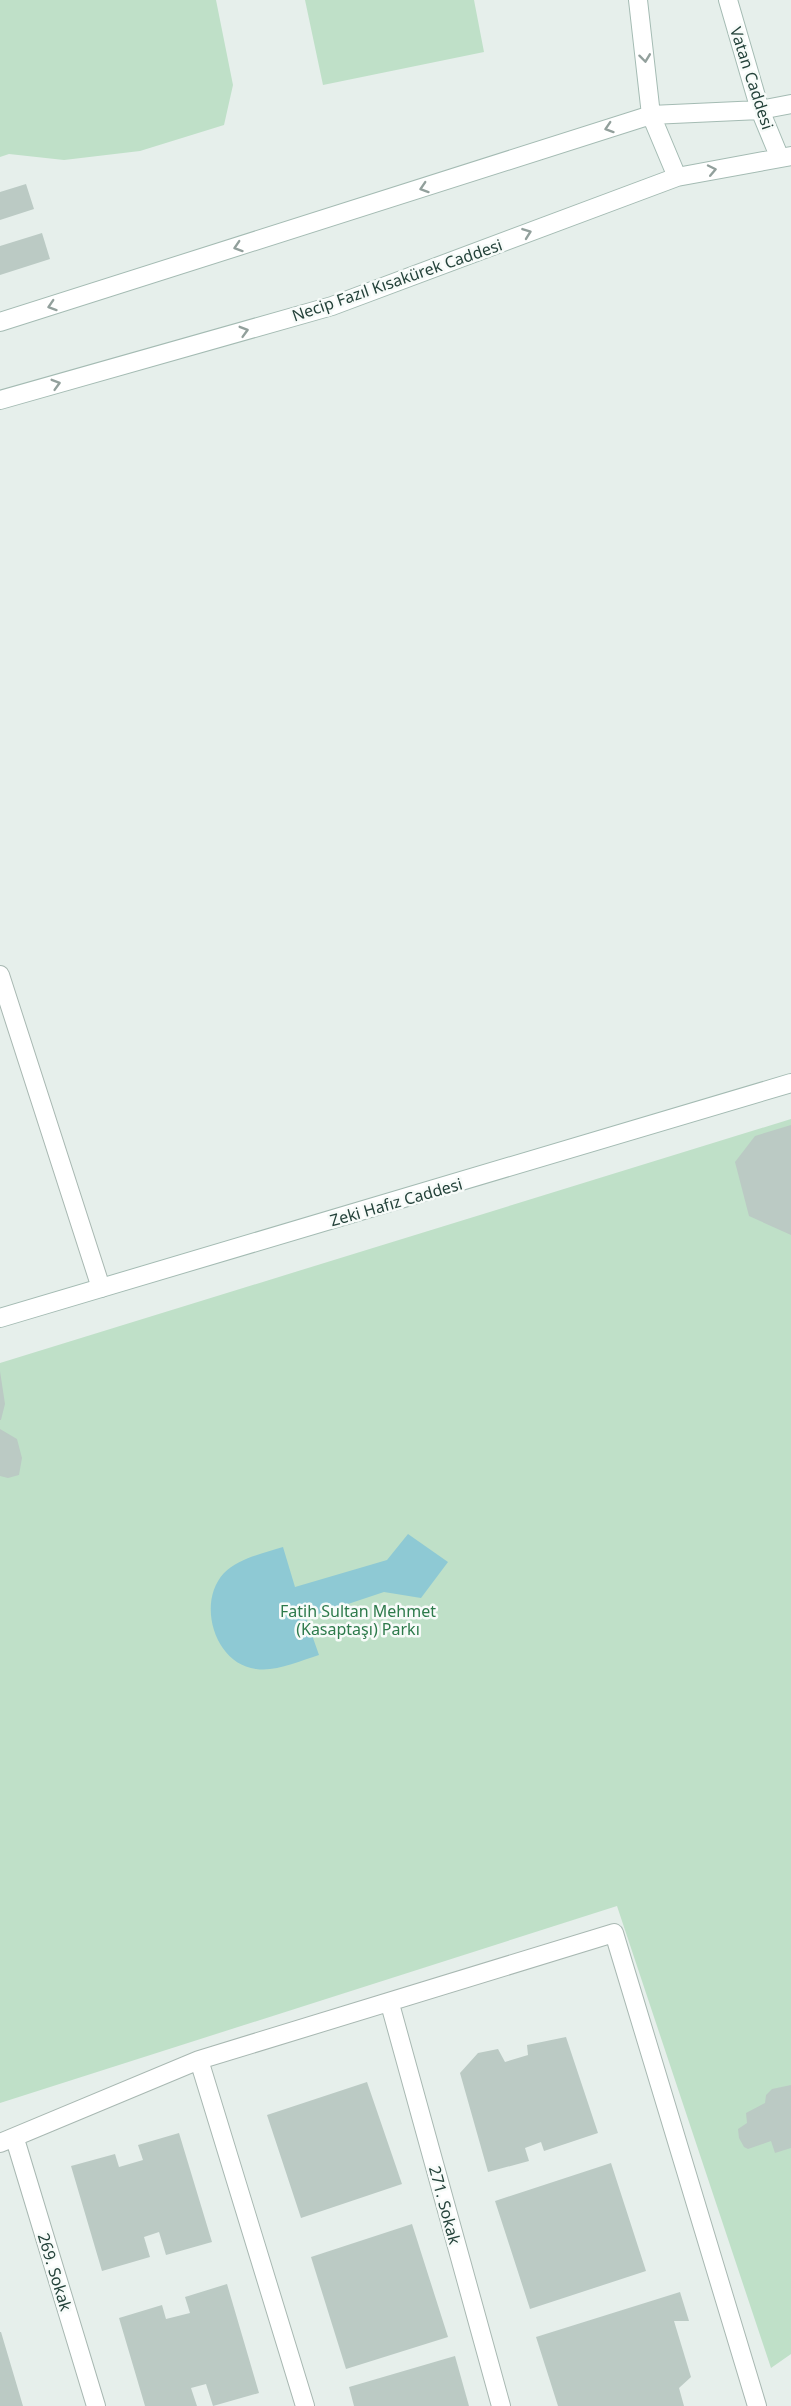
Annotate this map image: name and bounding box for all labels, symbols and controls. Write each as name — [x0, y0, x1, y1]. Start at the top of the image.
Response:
street label: Vatan Caddesi — [725, 24, 779, 132]
one-way arrow — [638, 54, 651, 63]
one-way arrow — [604, 121, 615, 134]
one-way arrow — [706, 164, 716, 177]
one-way arrow — [419, 181, 430, 193]
one-way arrow — [521, 228, 532, 241]
street label: Necip Fazıl Kısakürek Caddesi — [289, 234, 505, 326]
one-way arrow — [233, 240, 244, 252]
one-way arrow — [47, 299, 58, 311]
one-way arrow — [238, 326, 249, 338]
one-way arrow — [50, 379, 61, 391]
street label: Zeki Hafız Caddesi — [327, 1173, 465, 1231]
park label: Fatih Sultan Mehmet (Kasaptaşı) Parkı — [280, 1600, 436, 1640]
street label: 271. Sokak — [424, 2163, 466, 2247]
street label: 269. Sokak — [33, 2230, 77, 2314]

